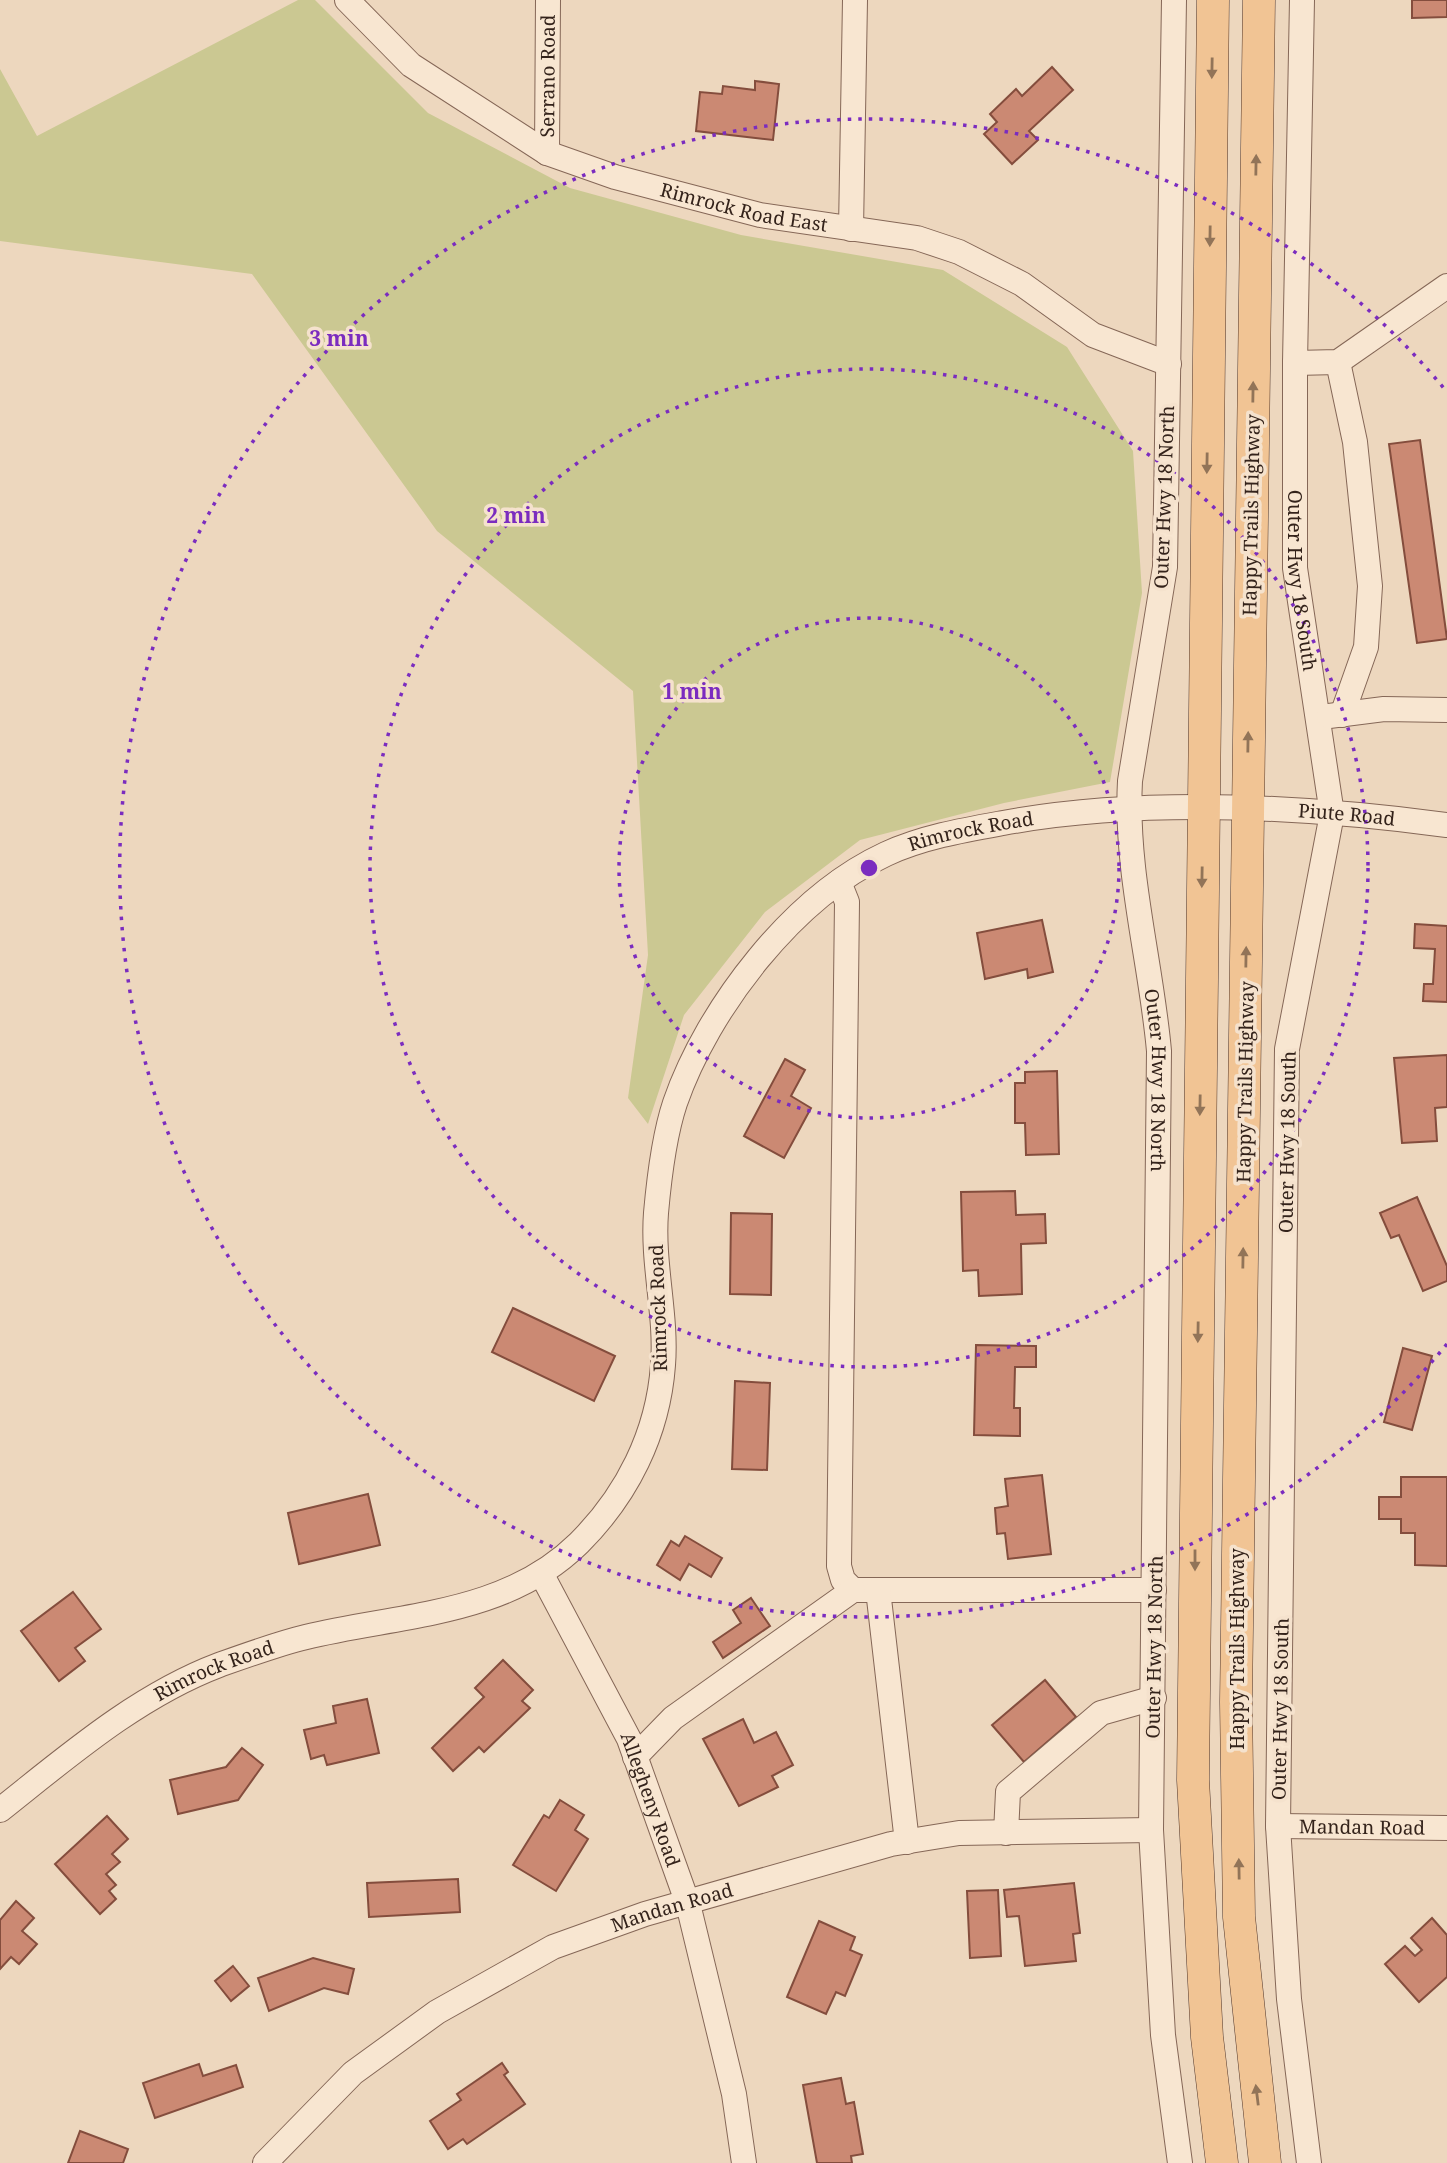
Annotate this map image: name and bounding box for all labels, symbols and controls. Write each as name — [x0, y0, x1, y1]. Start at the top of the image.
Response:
street label: Serrano Road — [534, 14, 561, 137]
one-way arrow — [1206, 57, 1218, 79]
one-way arrow — [1251, 153, 1262, 175]
street label: Rimrock Road East — [658, 176, 829, 238]
one-way arrow — [1204, 225, 1216, 247]
text: 3 min — [309, 324, 369, 352]
one-way arrow — [1247, 381, 1259, 403]
street label: Outer Hwy 18 North — [1148, 405, 1180, 589]
street label: Happy Trails Highway — [1236, 414, 1266, 616]
one-way arrow — [1201, 453, 1213, 475]
street label: Outer Hwy 18 South — [1281, 490, 1323, 673]
text: 2 min — [486, 501, 546, 529]
text: 1 min — [662, 677, 722, 705]
one-way arrow — [1242, 731, 1254, 753]
street label: Piute Road — [1297, 797, 1397, 832]
street label: Rimrock Road — [905, 805, 1036, 857]
centre of rings — [857, 856, 881, 880]
one-way arrow — [1197, 867, 1208, 889]
one-way arrow — [1240, 946, 1252, 968]
street label: Happy Trails Highway — [1230, 981, 1260, 1183]
street label: Outer Hwy 18 North — [1138, 987, 1172, 1172]
street label: Outer Hwy 18 South — [1272, 1051, 1302, 1233]
one-way arrow — [1194, 1094, 1206, 1116]
street label: Rimrock Road — [643, 1243, 673, 1372]
one-way arrow — [1237, 1247, 1249, 1269]
one-way arrow — [1192, 1322, 1204, 1344]
street label: Happy Trails Highway — [1224, 1548, 1250, 1750]
one-way arrow — [1189, 1549, 1201, 1571]
street label: Outer Hwy 18 North — [1139, 1555, 1169, 1739]
street label: Outer Hwy 18 South — [1265, 1618, 1295, 1800]
street label: Rimrock Road — [149, 1634, 277, 1707]
street label: Allegheny Road — [615, 1728, 687, 1871]
street label: Mandan Road — [1299, 1813, 1426, 1841]
one-way arrow — [1233, 1857, 1244, 1879]
street label: Mandan Road — [607, 1877, 736, 1938]
one-way arrow — [1251, 2084, 1262, 2106]

